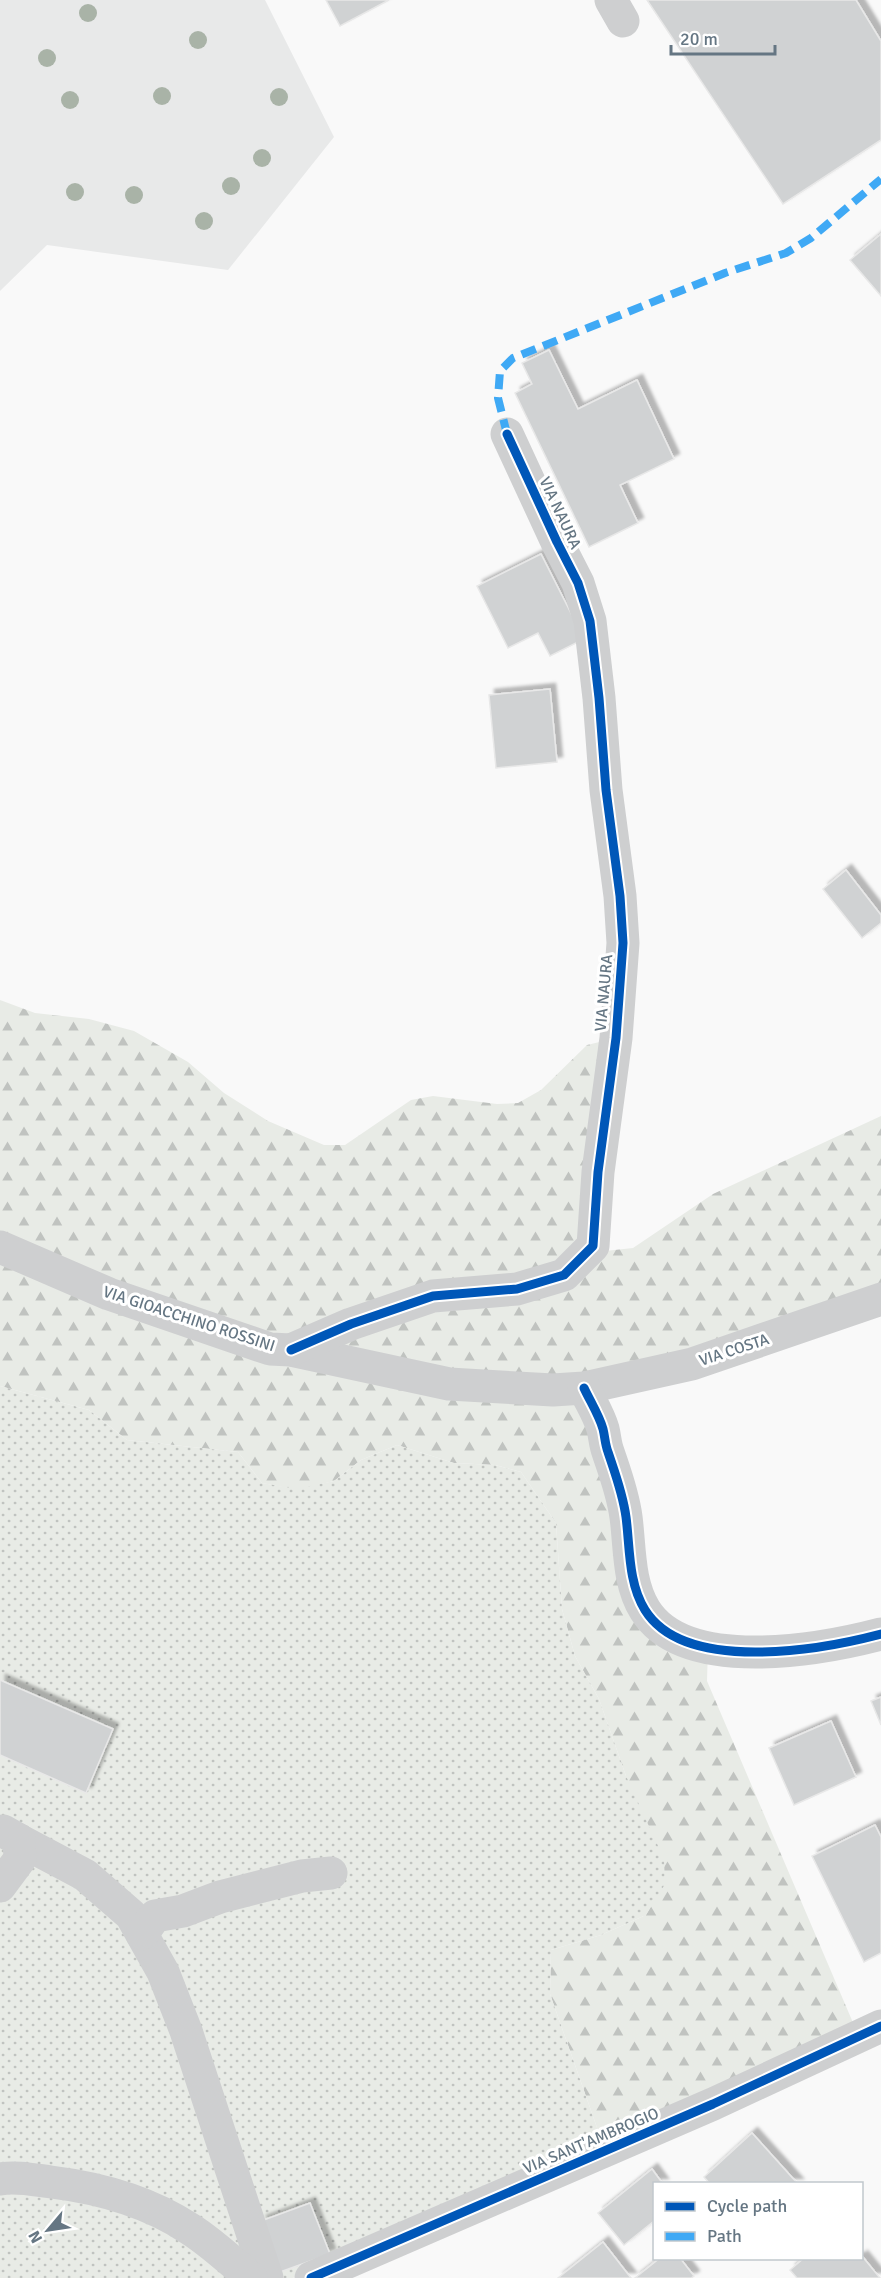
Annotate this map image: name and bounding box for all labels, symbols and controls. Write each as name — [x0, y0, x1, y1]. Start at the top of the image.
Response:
scale bar — [671, 18, 774, 56]
text: 20 m — [680, 28, 718, 50]
street label: VIA NAURA — [535, 474, 586, 553]
street label: VIA NAURA — [591, 953, 617, 1033]
street label: VIA GIOACCHINO ROSSINI — [100, 1282, 278, 1356]
street label: VIA COSTA — [696, 1329, 772, 1371]
street label: VIA SANT'AMBROGIO — [520, 2103, 662, 2179]
legend — [653, 2182, 863, 2260]
text: Cycle path — [707, 2195, 787, 2217]
north arrow — [18, 2200, 78, 2260]
text: Path — [707, 2225, 742, 2247]
text: N — [24, 2227, 47, 2247]

